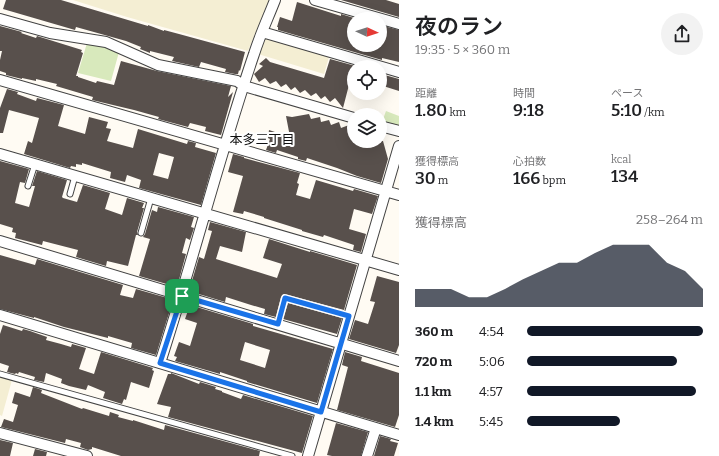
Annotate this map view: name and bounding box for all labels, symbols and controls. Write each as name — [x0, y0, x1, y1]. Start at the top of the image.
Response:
north arrow — [347, 12, 387, 52]
map controls — [347, 12, 387, 148]
text: 夜のラン — [415, 13, 503, 40]
button: share — [661, 13, 703, 55]
text: 19:35 · 5 × 360 m — [415, 42, 510, 57]
button: locate — [347, 60, 387, 100]
text: 距離 — [415, 87, 437, 100]
text: 時間 — [513, 87, 535, 100]
text: ペース — [611, 87, 643, 100]
text: 1.80 — [415, 100, 447, 121]
text: 9:18 — [513, 100, 544, 121]
text: 5:10 — [611, 100, 642, 121]
text: km — [447, 106, 466, 119]
text: /km — [642, 106, 664, 119]
button: layers — [347, 108, 387, 148]
district label: 本多三丁目 — [229, 132, 295, 147]
text: kcal — [611, 153, 631, 166]
text: 獲得標高 — [415, 155, 459, 168]
text: 心拍数 — [513, 155, 546, 168]
text: 134 — [611, 166, 638, 187]
text: 30 — [415, 168, 436, 189]
text: 166 — [513, 168, 540, 189]
text: m — [436, 174, 448, 187]
text: bpm — [540, 174, 566, 187]
text: 258–264 m — [636, 212, 703, 227]
text: 獲得標高 — [415, 215, 467, 230]
pin — [165, 279, 199, 313]
icon: arrive — [171, 285, 193, 307]
text: 360 m — [415, 324, 453, 339]
text: 4:54 — [479, 324, 504, 339]
text: 720 m — [415, 354, 452, 369]
text: 5:06 — [479, 354, 505, 369]
text: 1.1 km — [415, 384, 451, 399]
text: 4:57 — [479, 384, 503, 399]
text: 1.4 km — [415, 414, 454, 429]
text: 5:45 — [479, 414, 503, 429]

